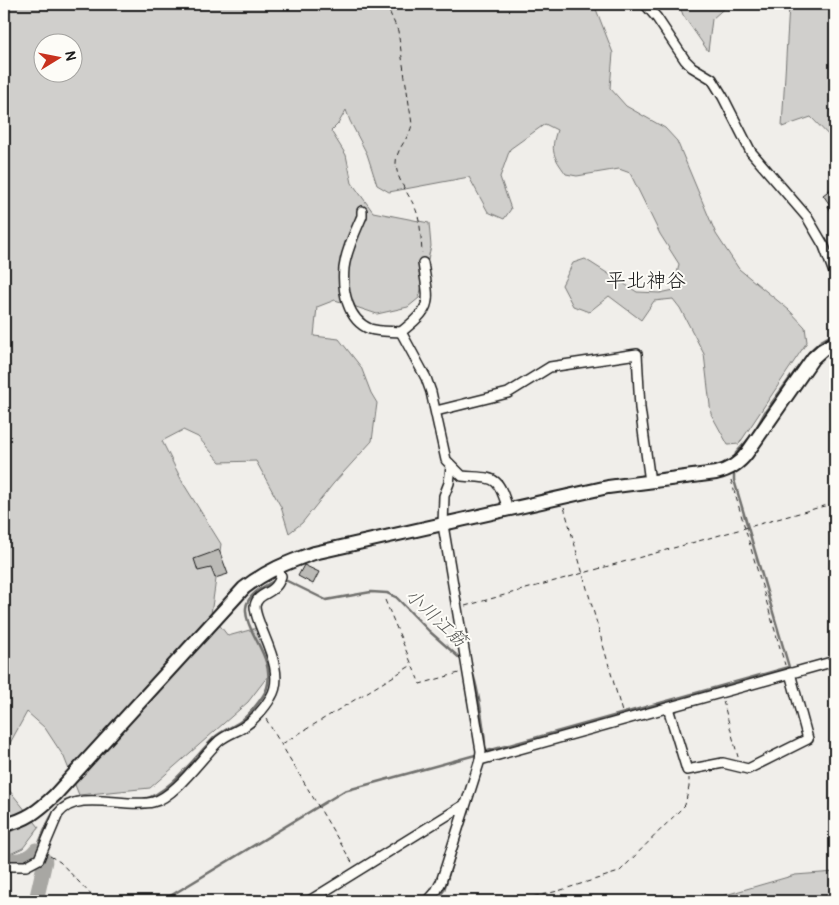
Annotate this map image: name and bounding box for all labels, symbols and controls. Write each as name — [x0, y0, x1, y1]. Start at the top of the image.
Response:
north arrow — [32, 32, 82, 82]
text: N — [61, 50, 80, 62]
district label: 平北神谷 — [606, 268, 686, 293]
water label: 小川江筋 — [400, 583, 473, 654]

